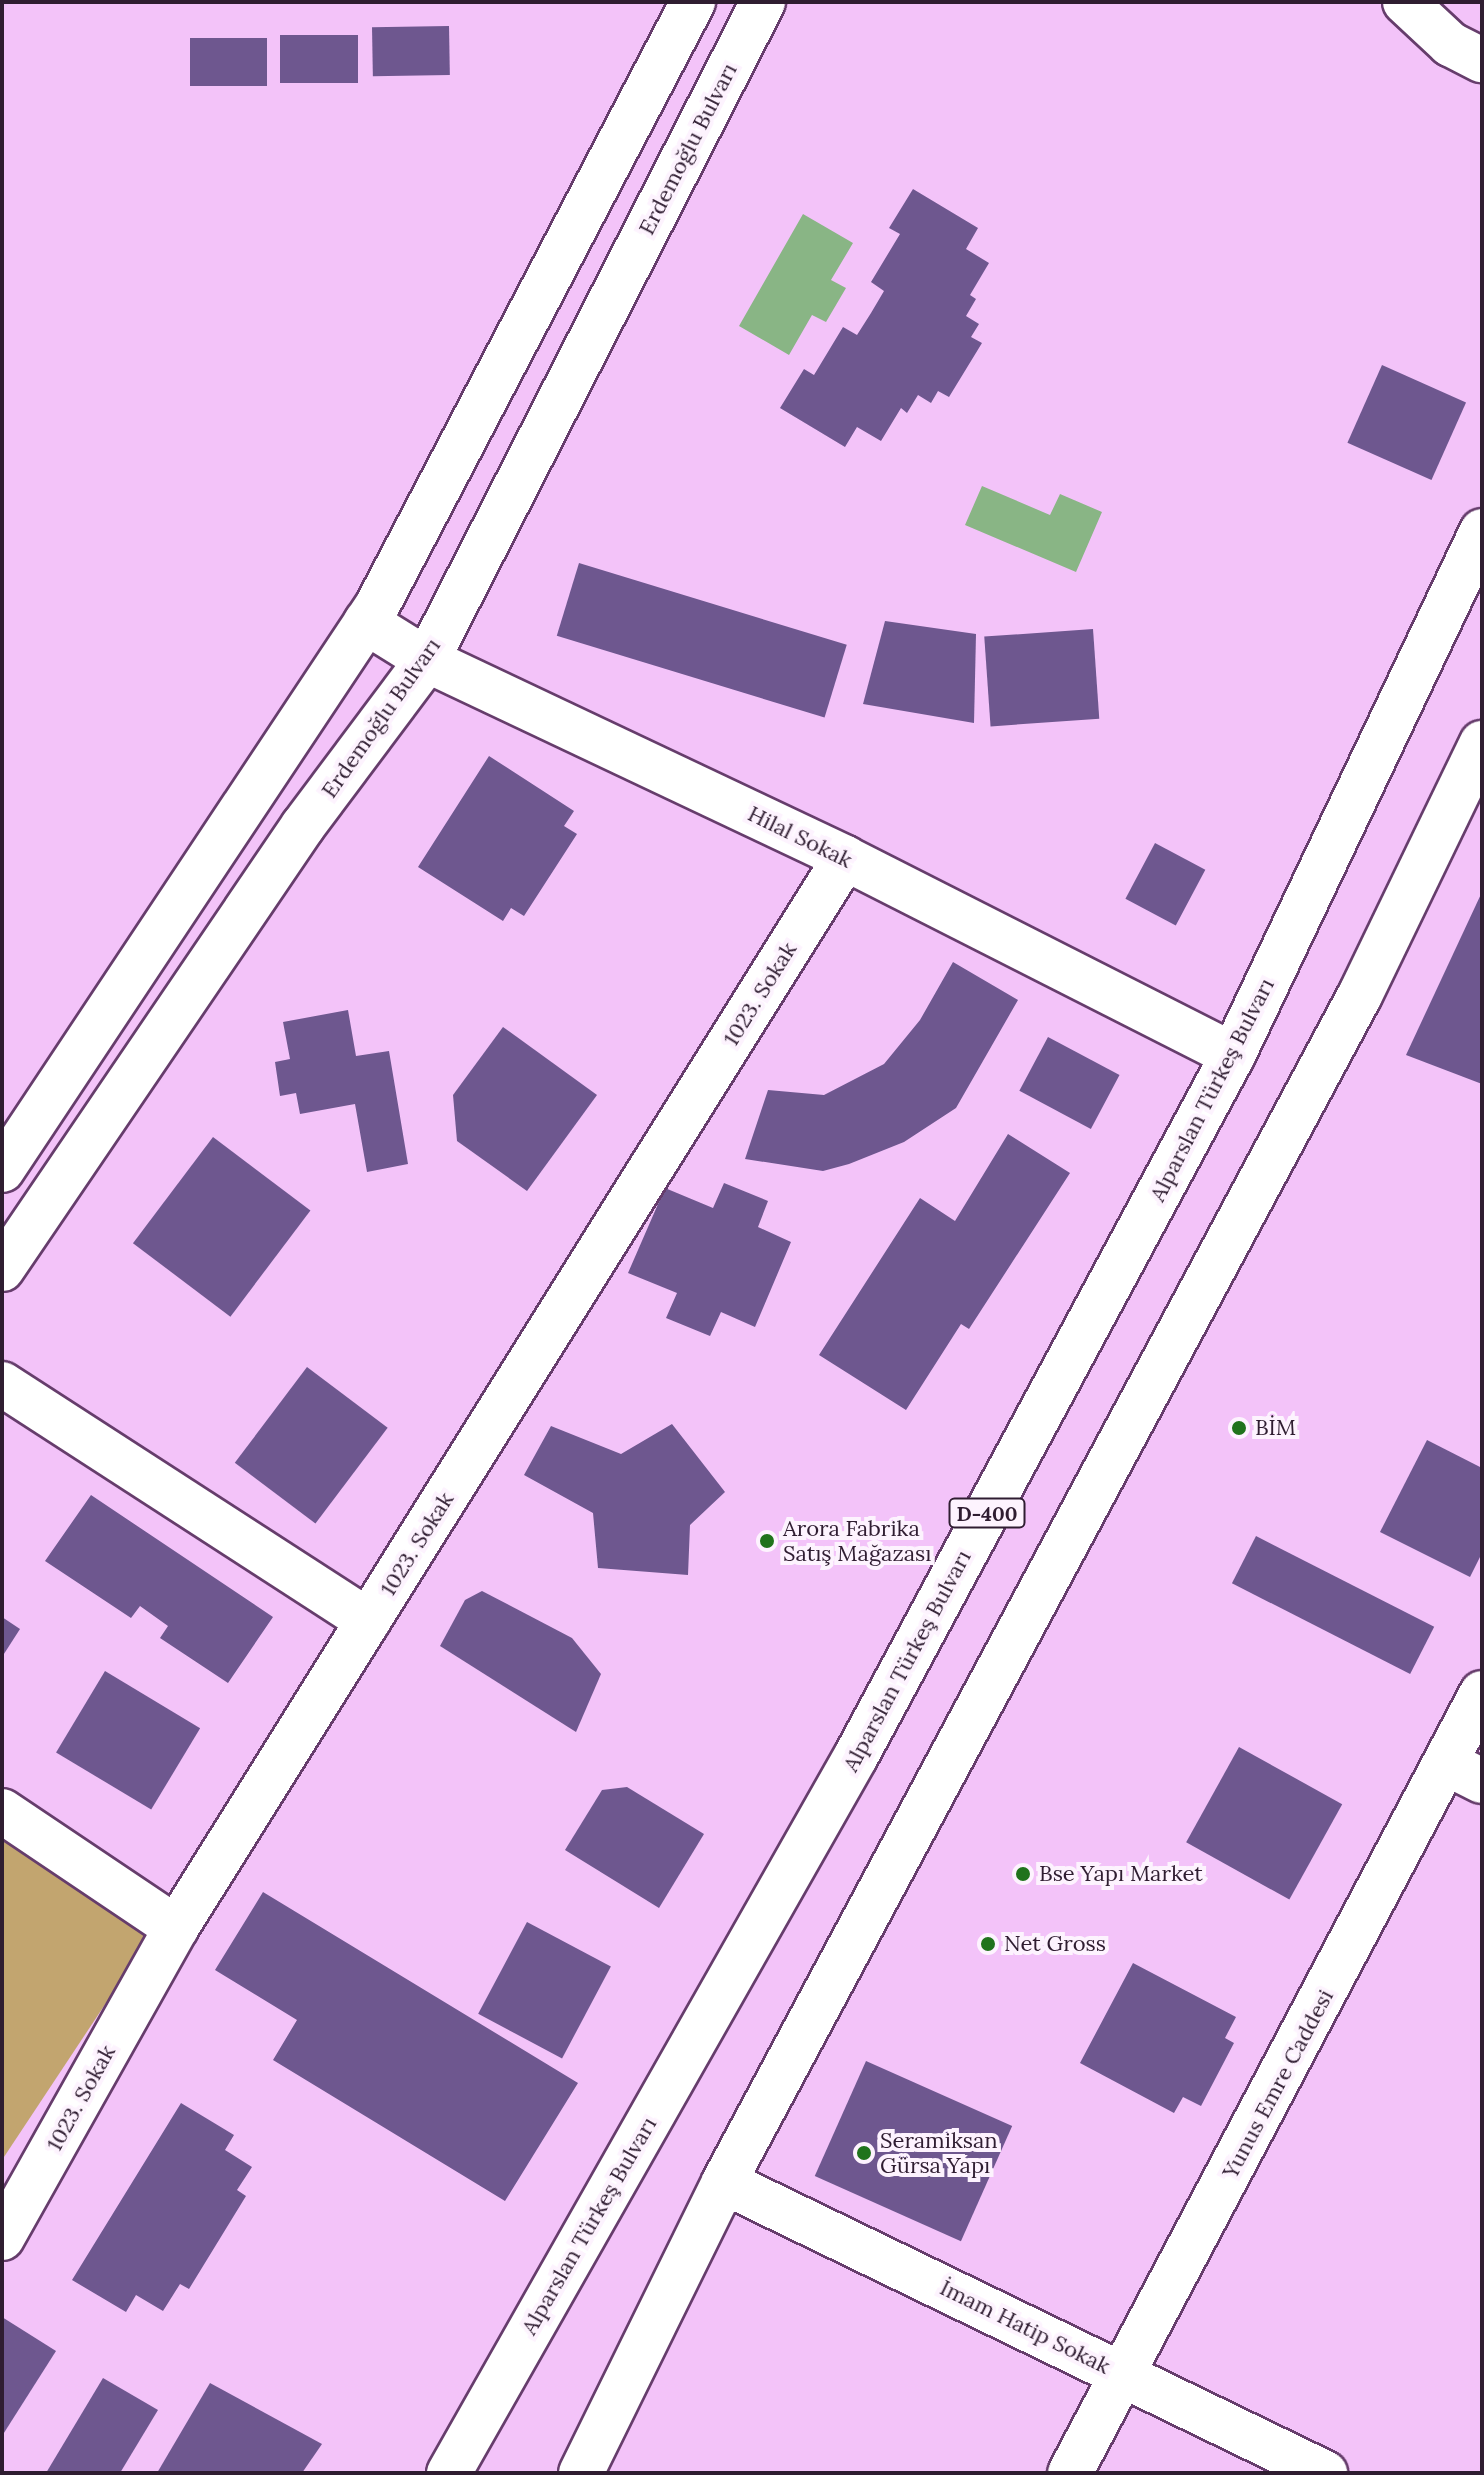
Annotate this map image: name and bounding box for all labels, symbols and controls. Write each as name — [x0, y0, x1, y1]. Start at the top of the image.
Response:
street label: Erdemoğlu Bulvarı — [633, 59, 743, 239]
street label: Erdemoğlu Bulvarı — [316, 633, 446, 803]
street label: Hilal Sokak — [744, 800, 856, 874]
street label: 1023. Sokak — [718, 937, 802, 1051]
street label: Alparslan Türkeş Bulvarı — [1144, 974, 1280, 1206]
place label: BİM — [1255, 1415, 1296, 1441]
marker: BİM — [1230, 1419, 1248, 1437]
street label: 1023. Sokak — [375, 1487, 459, 1601]
road number: D-400 — [947, 1497, 1027, 1529]
place label: Arora Fabrika Satış Mağazası — [783, 1515, 931, 1566]
marker: Arora Fabrika Satış Mağazası — [758, 1532, 776, 1550]
street label: Alparslan Türkeş Bulvarı — [837, 1546, 977, 1776]
place label: Bse Yapı Market — [1039, 1861, 1203, 1887]
marker: Bse Yapı Market — [1014, 1865, 1032, 1883]
place label: Net Gross — [1004, 1931, 1106, 1957]
marker: Net Gross — [979, 1935, 997, 1953]
street label: Yunus Emre Caddesi — [1217, 1985, 1339, 2183]
street label: 1023. Sokak — [41, 2041, 121, 2155]
street label: Alparslan Türkeş Bulvarı — [516, 2113, 662, 2339]
place label: Seramiksan Gürsa Yapı — [880, 2127, 998, 2178]
marker: Seramiksan Gürsa Yapı — [855, 2144, 873, 2162]
street label: İmam Hatip Sokak — [936, 2274, 1114, 2380]

